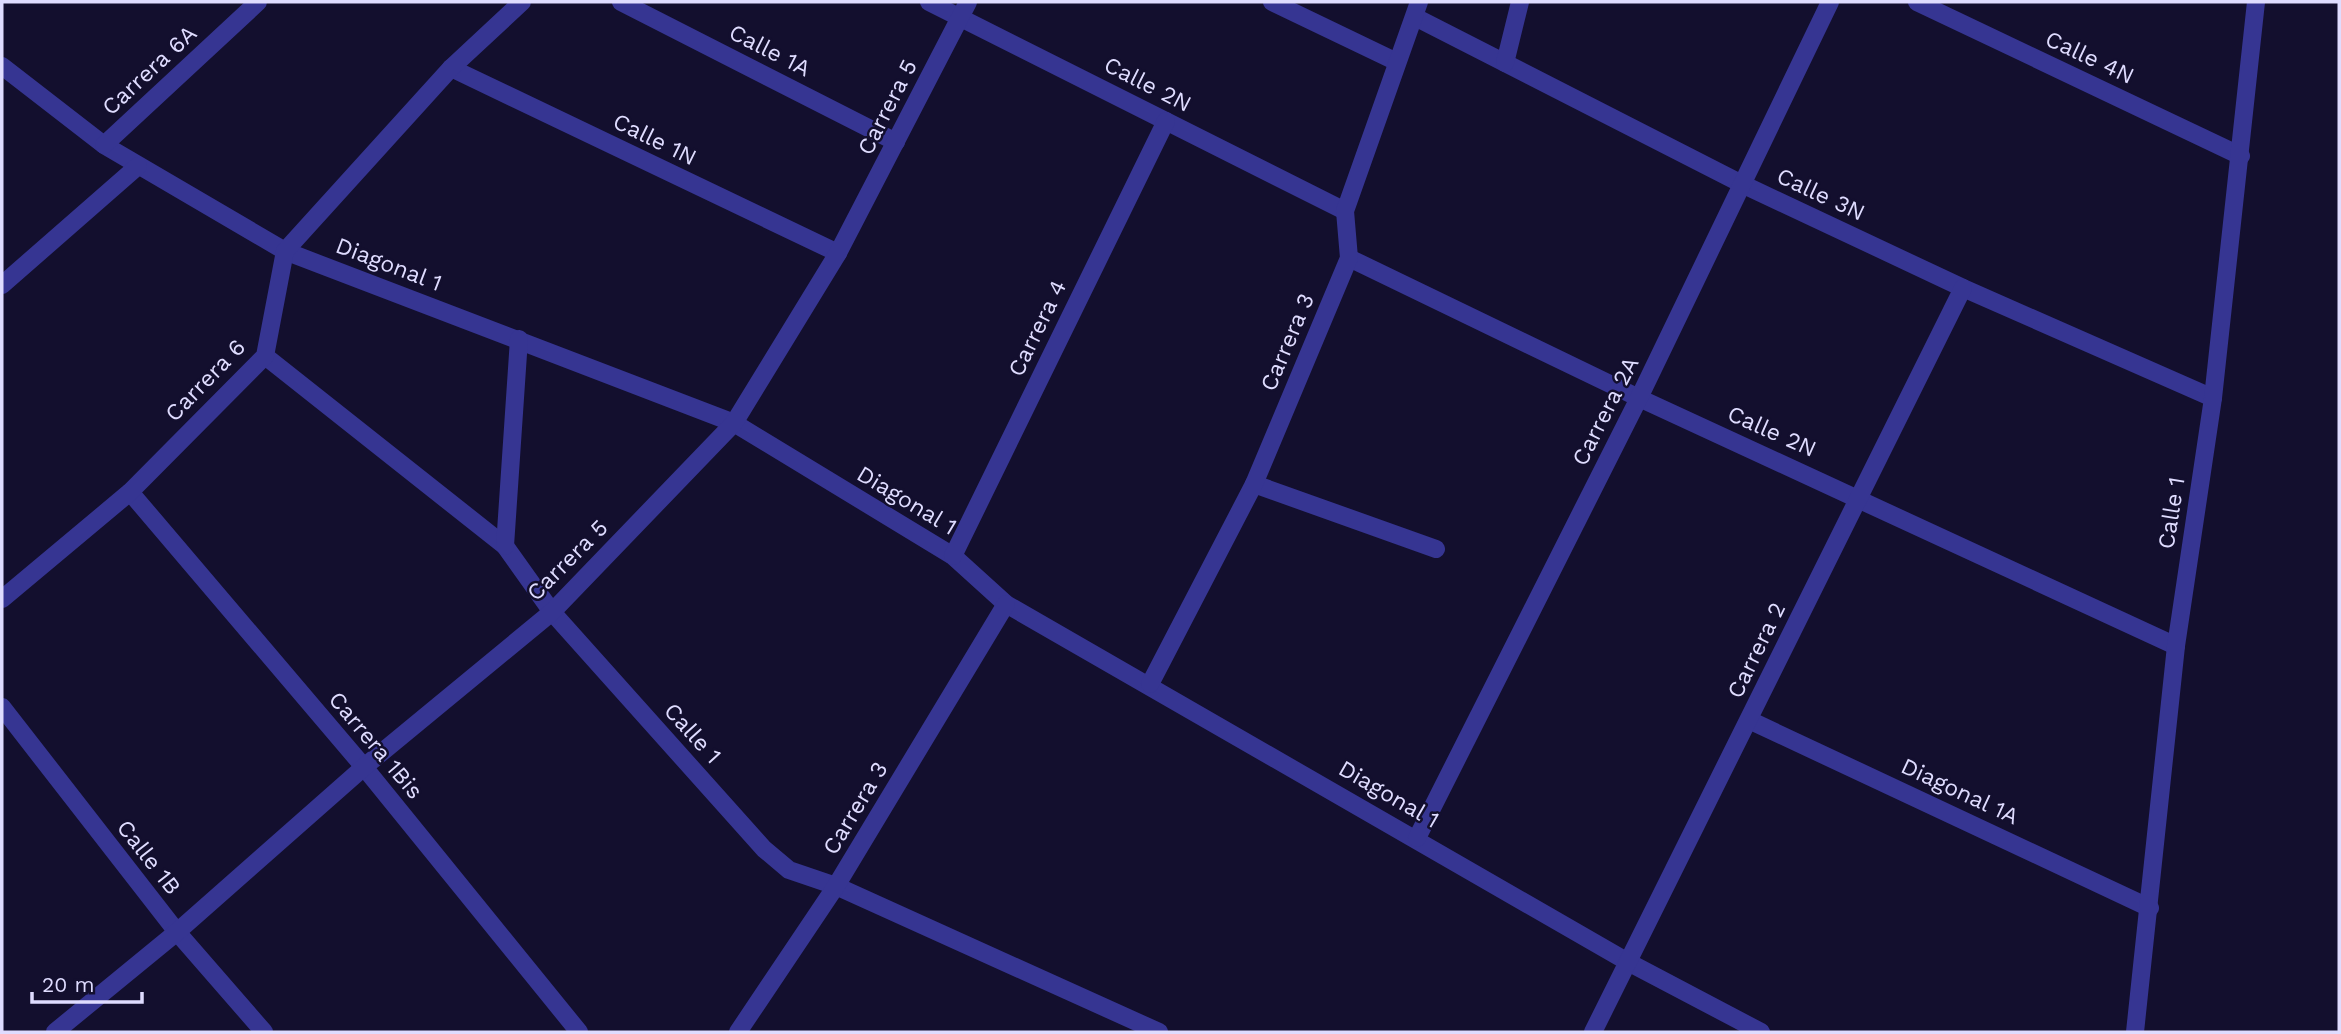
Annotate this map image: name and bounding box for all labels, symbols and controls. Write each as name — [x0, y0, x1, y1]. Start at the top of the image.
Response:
street label: Calle 1A — [725, 19, 815, 82]
street label: Carrera 6A — [97, 20, 202, 121]
street label: Calle 4N — [2041, 25, 2139, 90]
street label: Calle 2N — [1100, 51, 1196, 118]
street label: Carrera 5 — [852, 55, 923, 159]
street label: Calle 1N — [609, 108, 701, 171]
street label: Calle 3N — [1772, 162, 1869, 227]
street label: Diagonal 1 — [332, 232, 446, 297]
street label: Carrera 4 — [1003, 276, 1072, 381]
street label: Carrera 3 — [1255, 289, 1320, 395]
street label: Carrera 6 — [160, 334, 251, 427]
street label: Carrera 2A — [1567, 352, 1644, 470]
street label: Calle 2N — [1723, 400, 1820, 463]
street label: Diagonal 1 — [852, 460, 961, 541]
street label: Calle 1 — [2152, 475, 2190, 551]
street label: Carrera 5 — [521, 514, 613, 606]
street label: Carrera 2 — [1722, 598, 1791, 703]
street label: Carrera 1Bis — [323, 686, 428, 804]
street label: Calle 1 — [658, 697, 727, 769]
street label: Diagonal 1A — [1897, 752, 2023, 830]
street label: Diagonal 1 — [1334, 755, 1444, 834]
street label: Carrera 3 — [817, 757, 894, 859]
street label: Calle 1B — [111, 815, 186, 900]
scale bar — [32, 960, 142, 1004]
text: 20 m — [42, 972, 94, 997]

